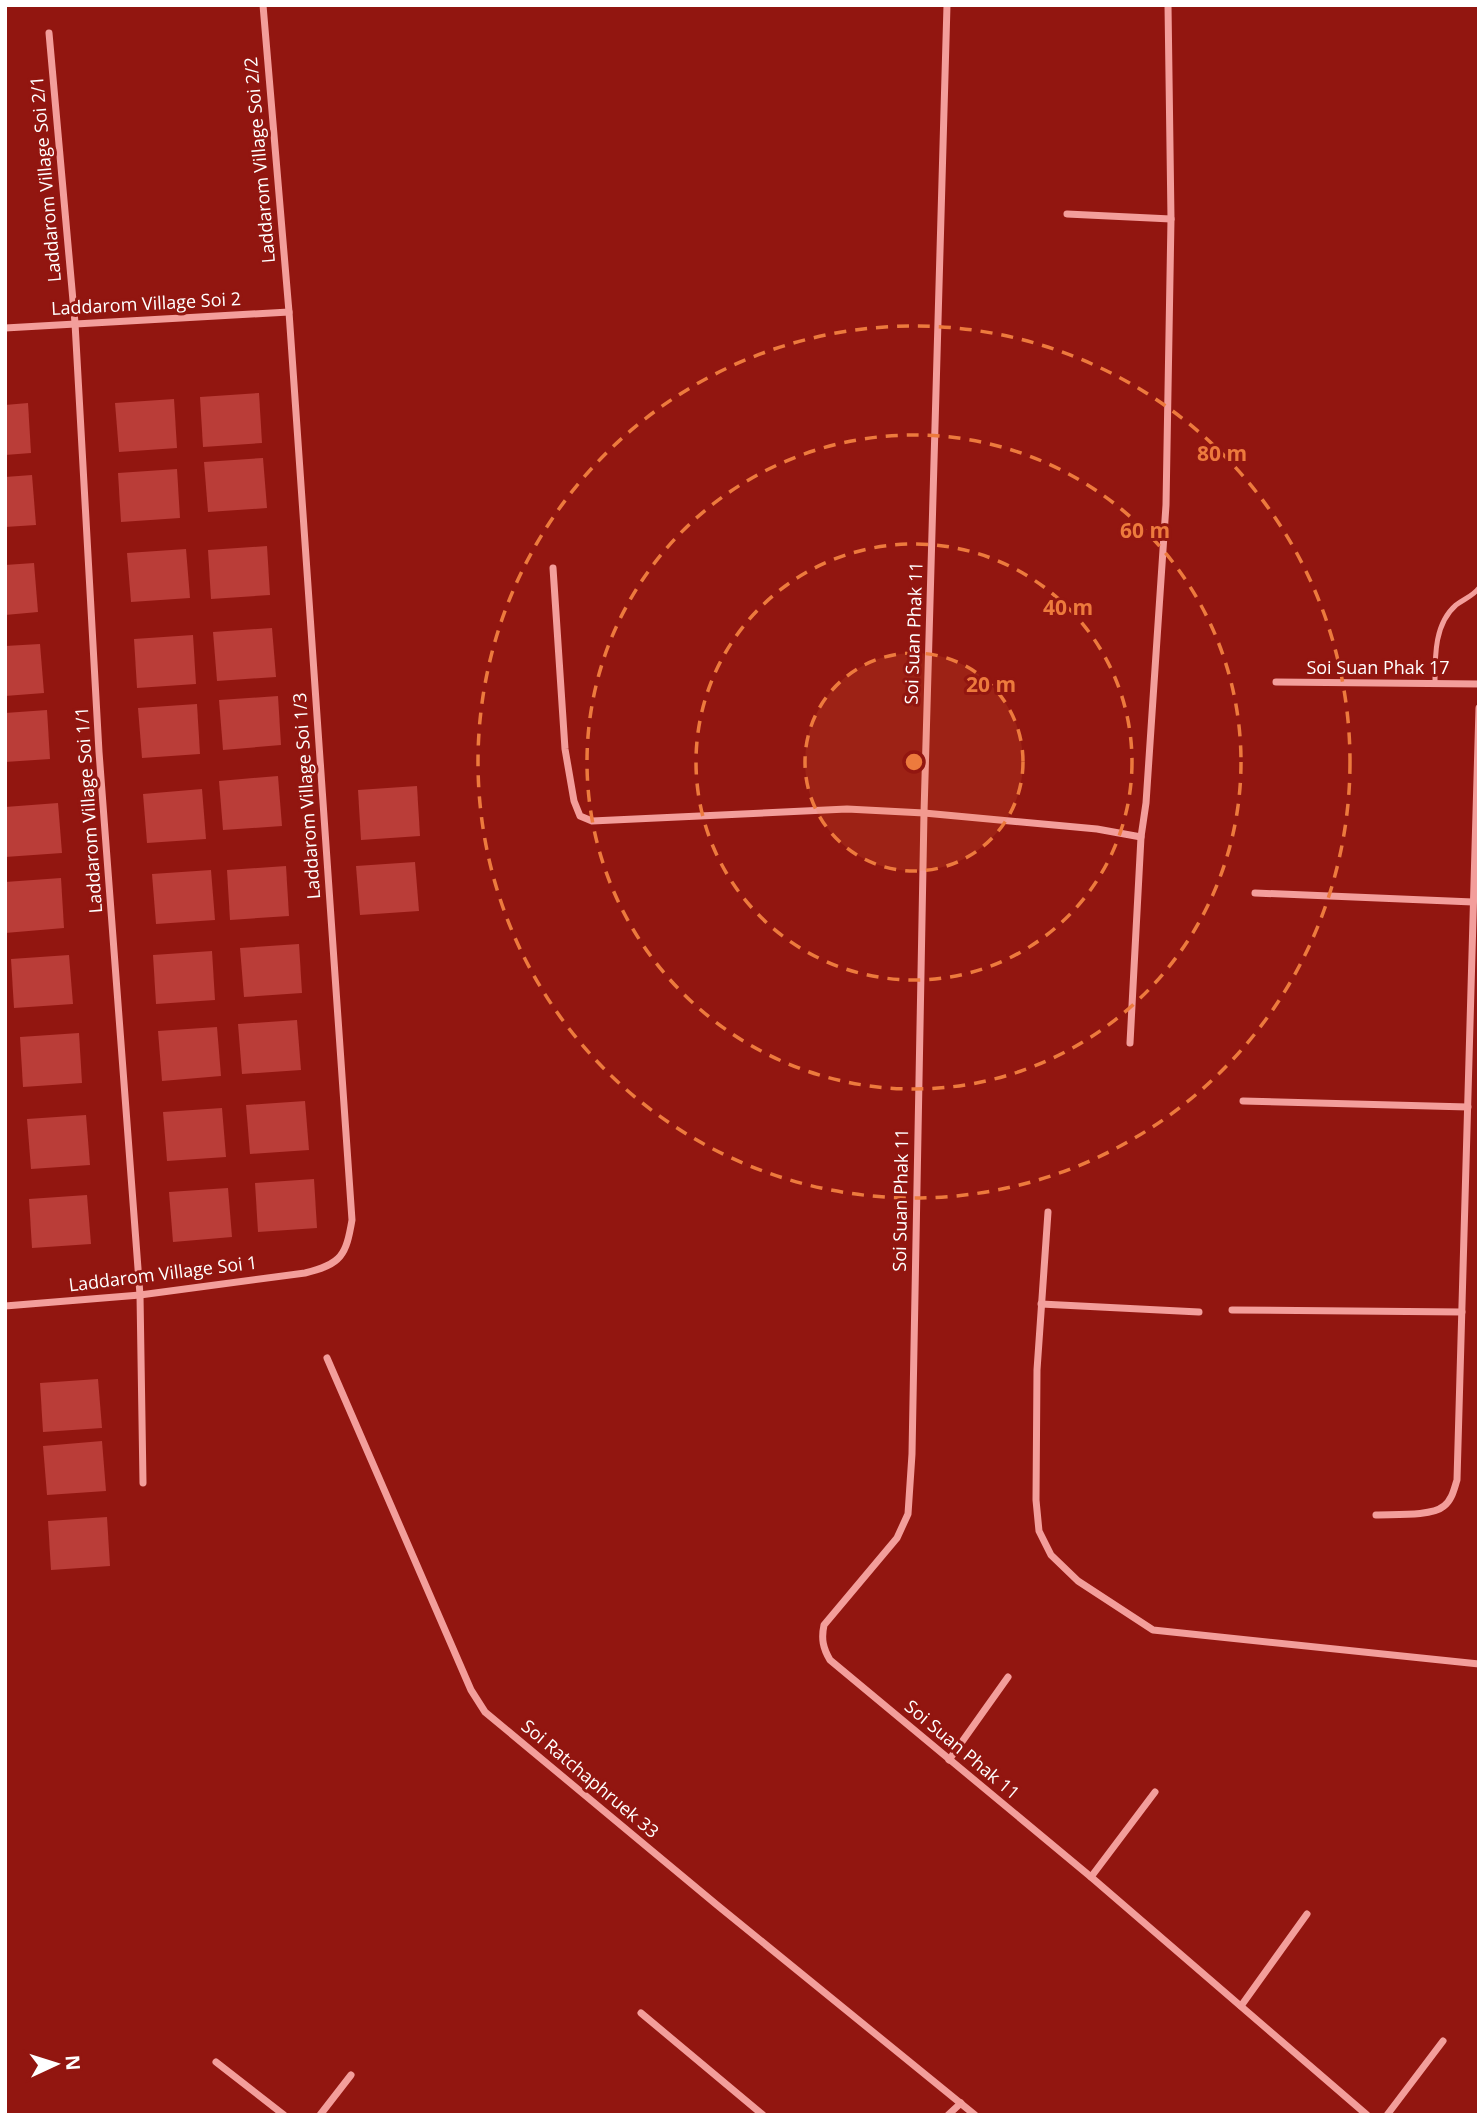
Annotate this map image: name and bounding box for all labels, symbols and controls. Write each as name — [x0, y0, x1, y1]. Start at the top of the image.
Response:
street label: Laddarom Village Soi 2/2 — [238, 56, 280, 264]
street label: Laddarom Village Soi 2/1 — [24, 75, 66, 283]
street label: Laddarom Village Soi 2 — [50, 286, 241, 320]
text: 80 m — [1197, 439, 1247, 467]
text: 60 m — [1120, 516, 1170, 544]
street label: Soi Suan Phak 11 — [899, 561, 927, 705]
text: 40 m — [1043, 593, 1093, 621]
street label: Soi Suan Phak 17 — [1306, 655, 1450, 679]
text: 20 m — [966, 670, 1016, 698]
street label: Laddarom Village Soi 1/3 — [287, 692, 325, 900]
street label: Laddarom Village Soi 1/1 — [69, 706, 107, 914]
centre of rings — [902, 750, 926, 774]
street label: Soi Suan Phak 11 — [887, 1128, 913, 1272]
street label: Laddarom Village Soi 1 — [67, 1250, 259, 1297]
street label: Soi Suan Phak 11 — [900, 1694, 1025, 1804]
street label: Soi Ratchaphruek 33 — [517, 1714, 664, 1843]
north arrow — [21, 2029, 91, 2099]
text: N — [59, 2054, 86, 2071]

